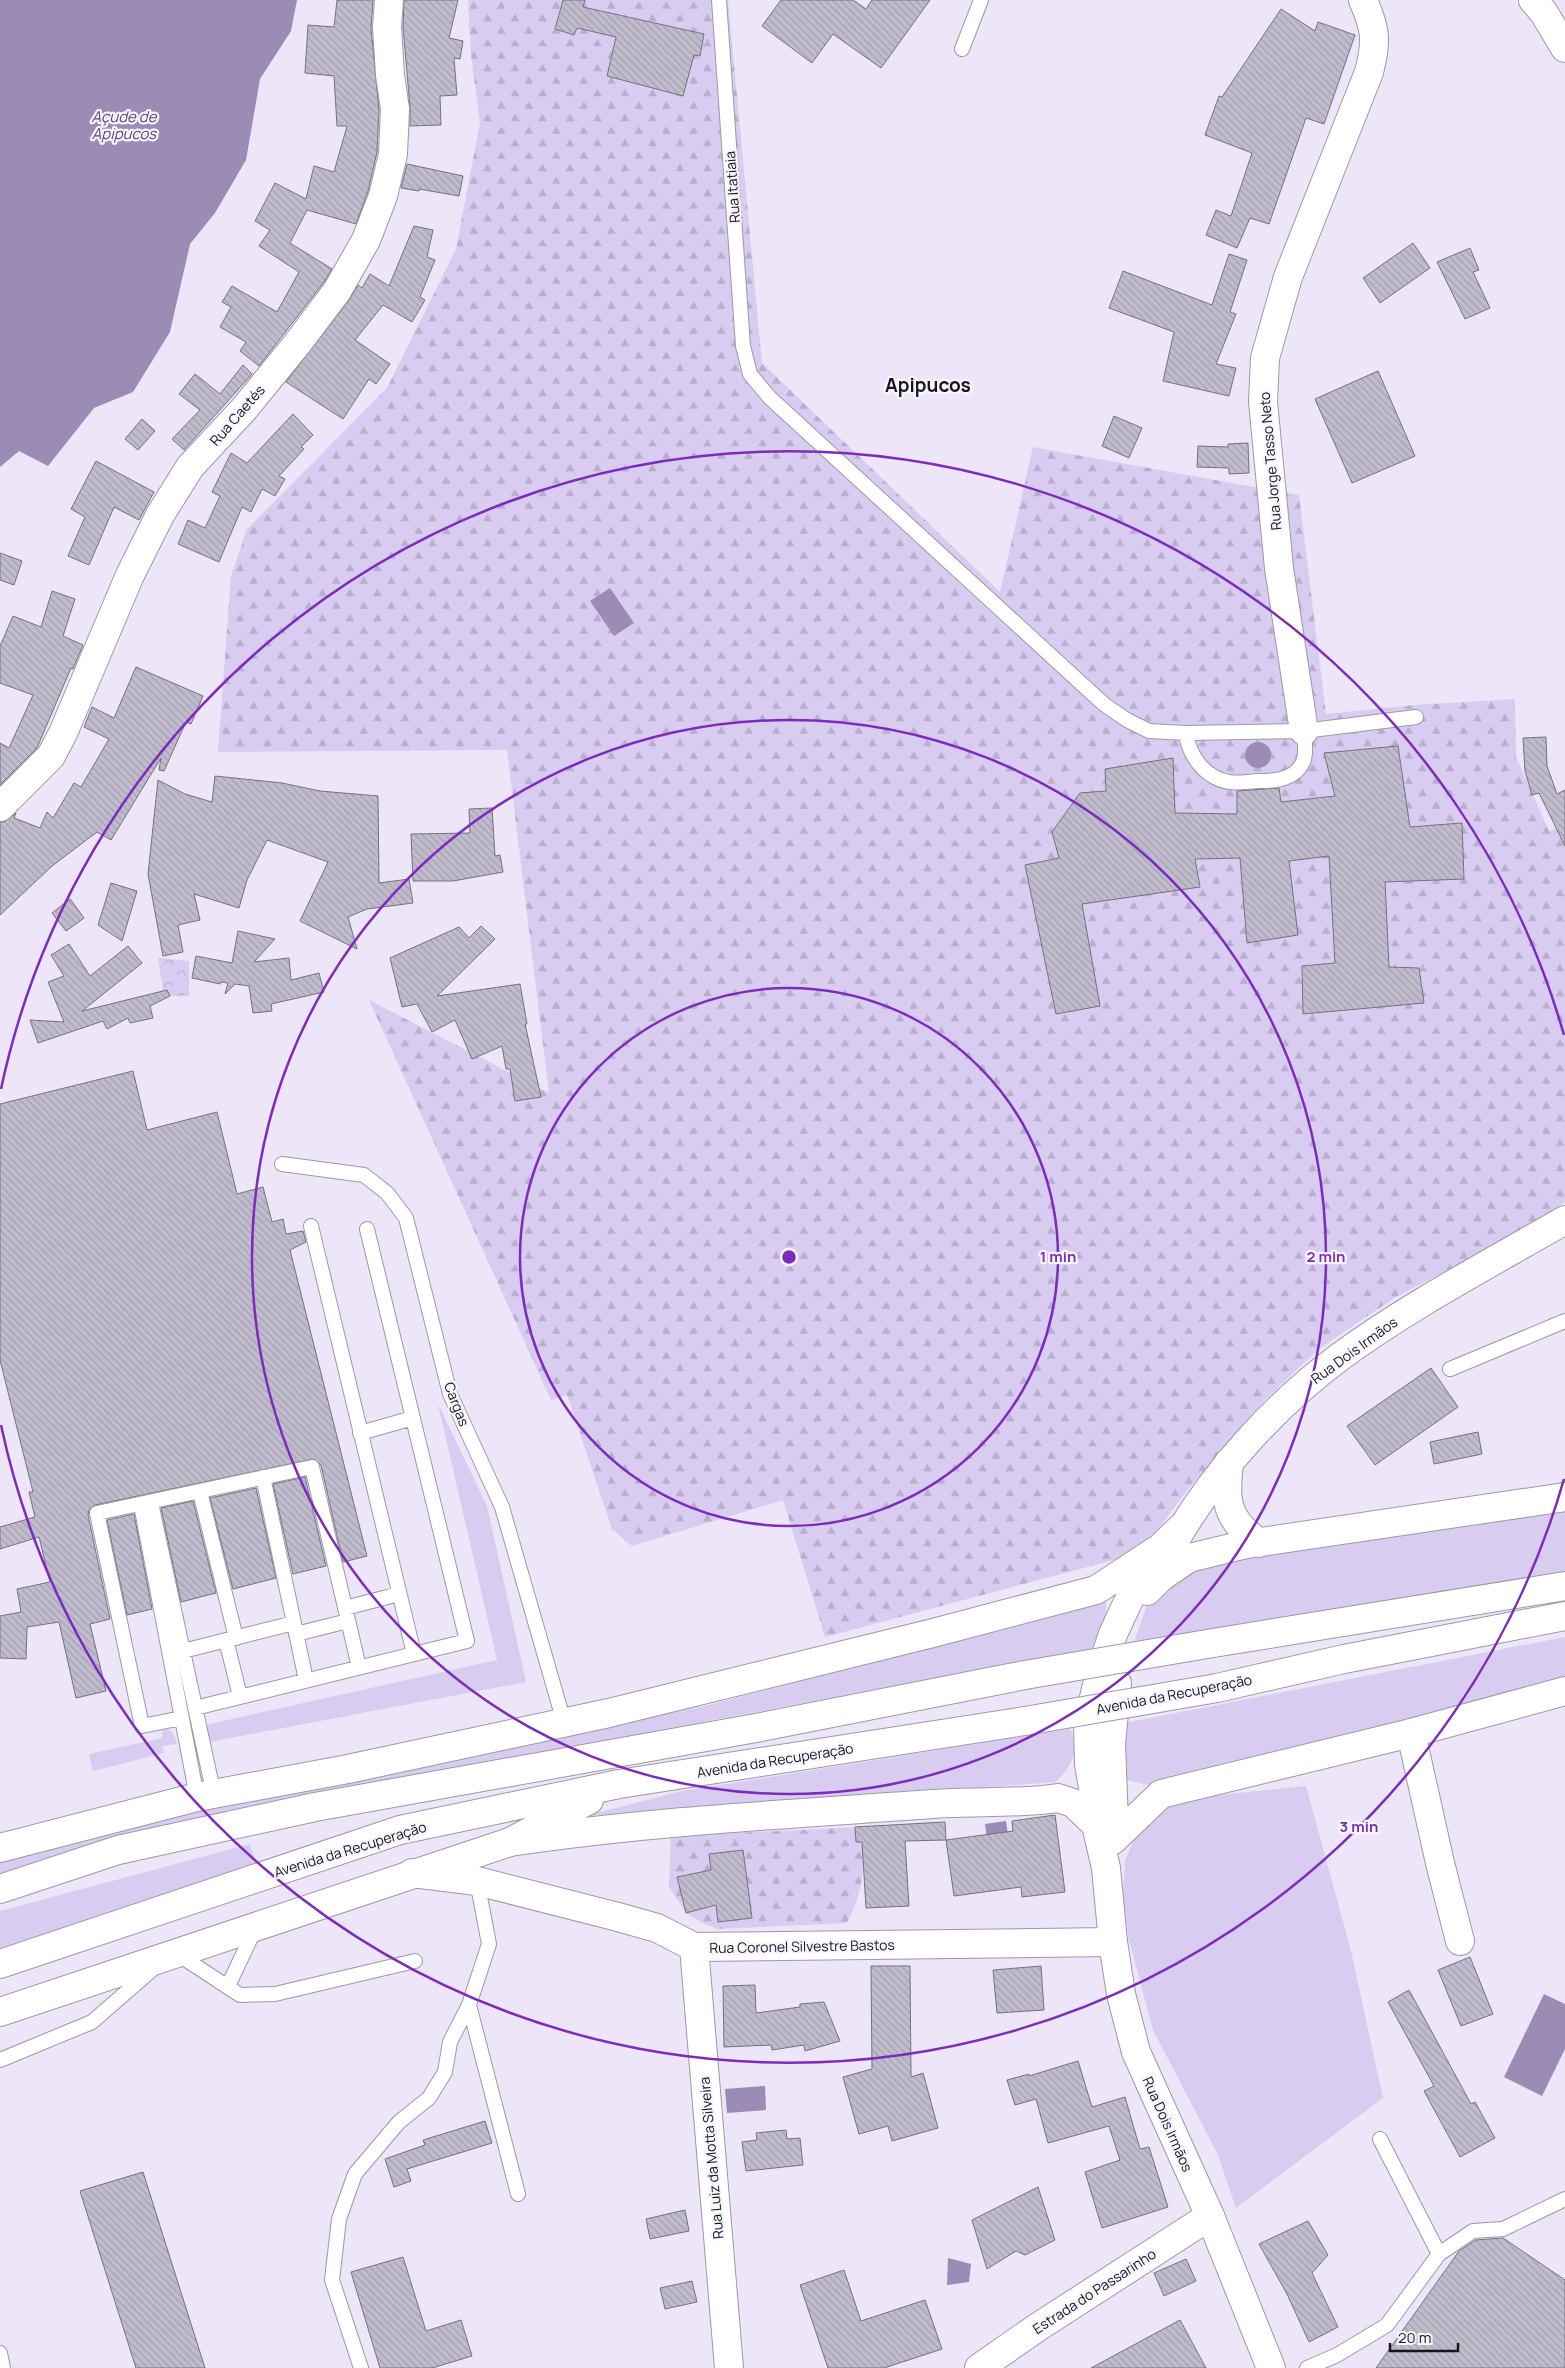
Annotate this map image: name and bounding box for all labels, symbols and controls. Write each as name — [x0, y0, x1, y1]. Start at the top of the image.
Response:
water label: Açude de Apipucos — [91, 106, 158, 144]
street label: Rua Itatiaia — [720, 150, 744, 224]
district label: Apipucos — [885, 372, 971, 398]
street label: Rua Caetés — [205, 381, 269, 449]
street label: Rua Jorge Tasso Neto — [1254, 391, 1286, 531]
text: 1 min — [1040, 1246, 1076, 1267]
text: 2 min — [1306, 1246, 1346, 1267]
centre of rings — [780, 1248, 798, 1266]
street label: Rua Dois Irmãos — [1307, 1312, 1401, 1388]
street label: Cargas — [440, 1379, 474, 1429]
street label: Avenida da Recuperação — [1094, 1670, 1254, 1718]
street label: Avenida da Recuperação — [695, 1738, 855, 1782]
text: 3 min — [1340, 1816, 1378, 1837]
street label: Avenida da Recuperação — [272, 1817, 428, 1881]
street label: Rua Coronel Silvestre Bastos — [709, 1935, 895, 1957]
street label: Rua Dois Irmãos — [1139, 2073, 1197, 2175]
street label: Rua Luiz da Motta Silveira — [694, 2076, 728, 2240]
street label: Estrada do Passarinho — [1029, 2244, 1159, 2338]
scale bar — [1390, 2320, 1458, 2352]
text: 20 m — [1398, 2327, 1431, 2348]

